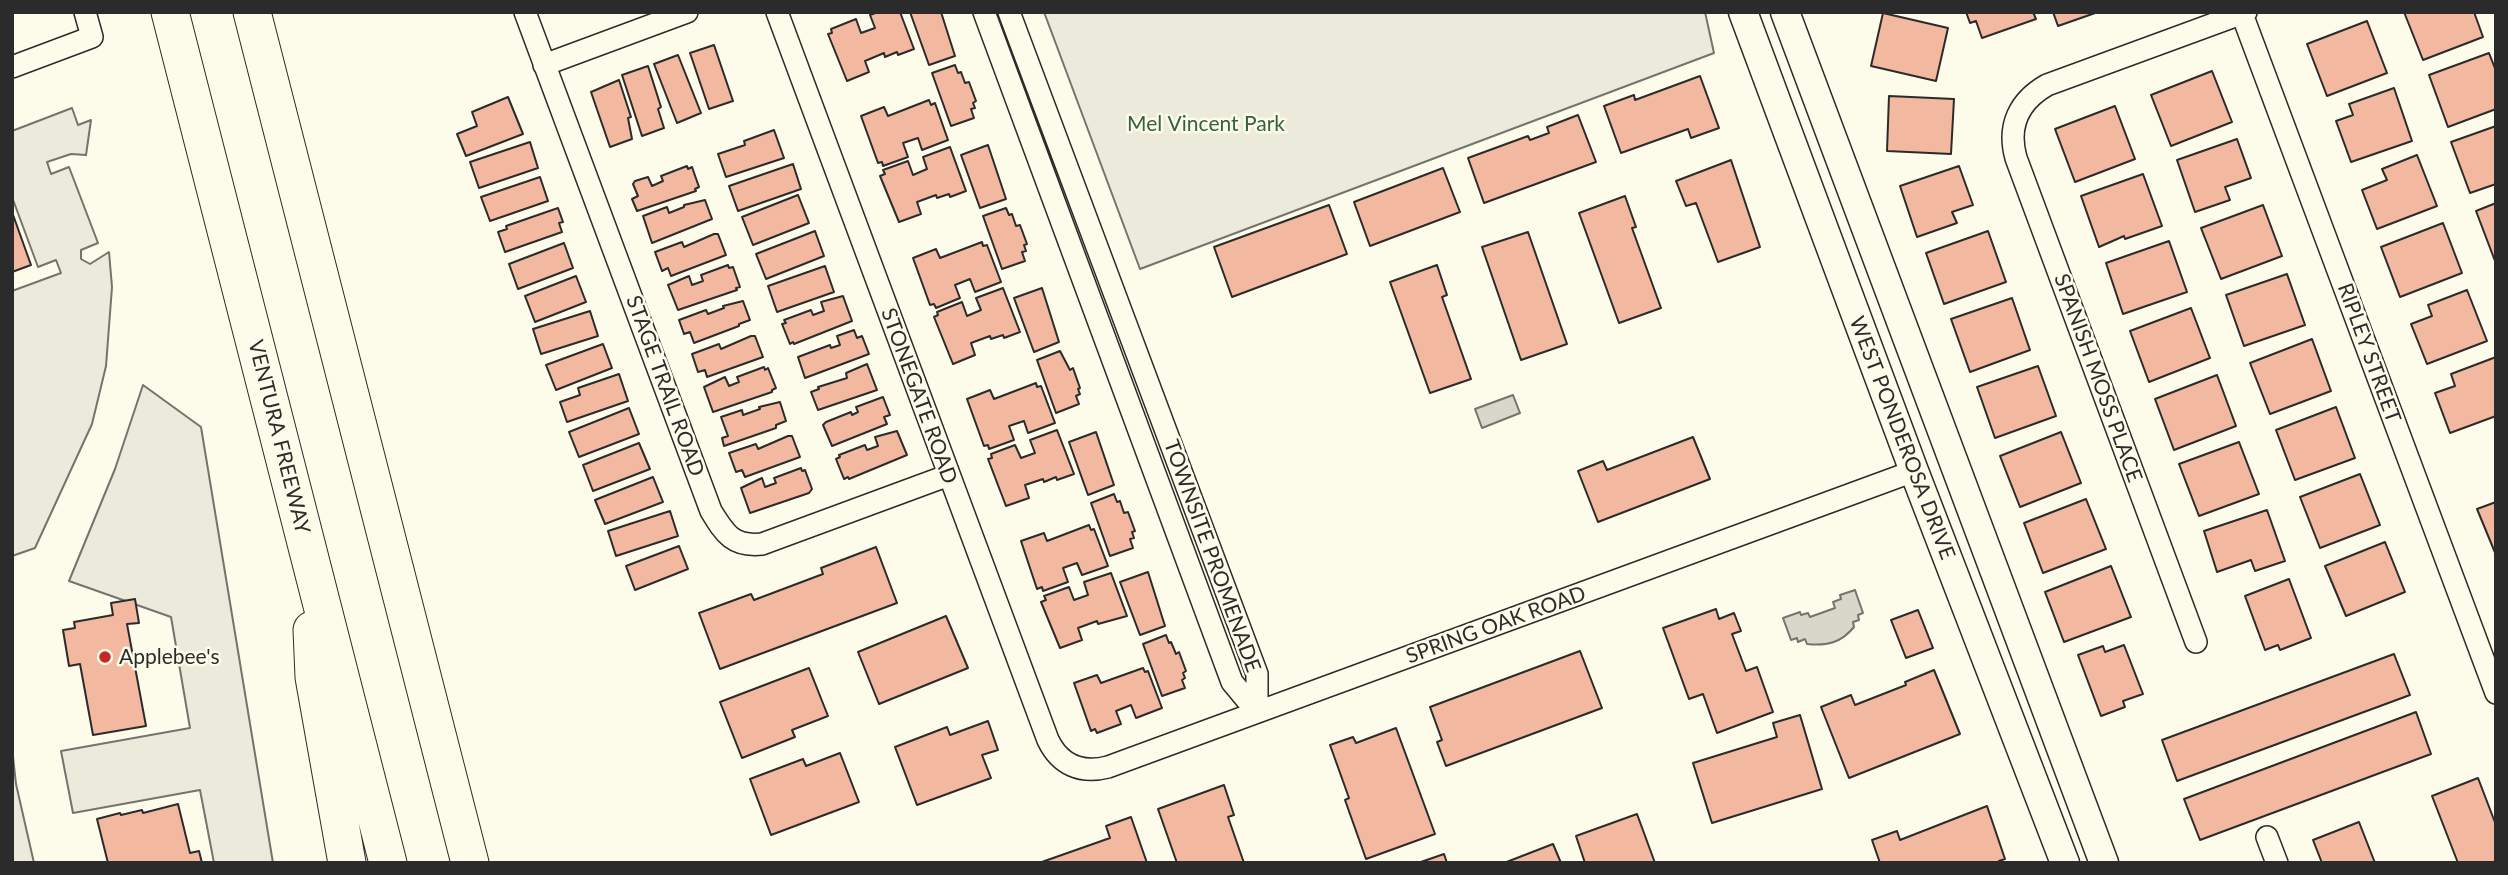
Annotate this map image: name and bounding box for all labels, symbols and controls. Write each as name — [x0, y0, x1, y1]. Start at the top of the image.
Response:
park label: Mel Vincent Park — [1127, 111, 1285, 137]
street label: SPANISH MOSS PLACE — [2049, 270, 2147, 486]
street label: RIPLEY STREET — [2332, 280, 2406, 426]
street label: STAGE TRAIL ROAD — [621, 292, 709, 480]
street label: STONEGATE ROAD — [875, 305, 963, 487]
street label: WEST PONDEROSA DRIVE — [1844, 313, 1960, 563]
street label: VENTURA FREEWAY — [243, 337, 315, 537]
street label: TOWNSITE PROMENADE — [1158, 436, 1266, 676]
street label: SPRING OAK ROAD — [1403, 581, 1589, 669]
place label: Applebee's — [119, 644, 220, 670]
marker: Applebee's — [97, 649, 113, 665]

